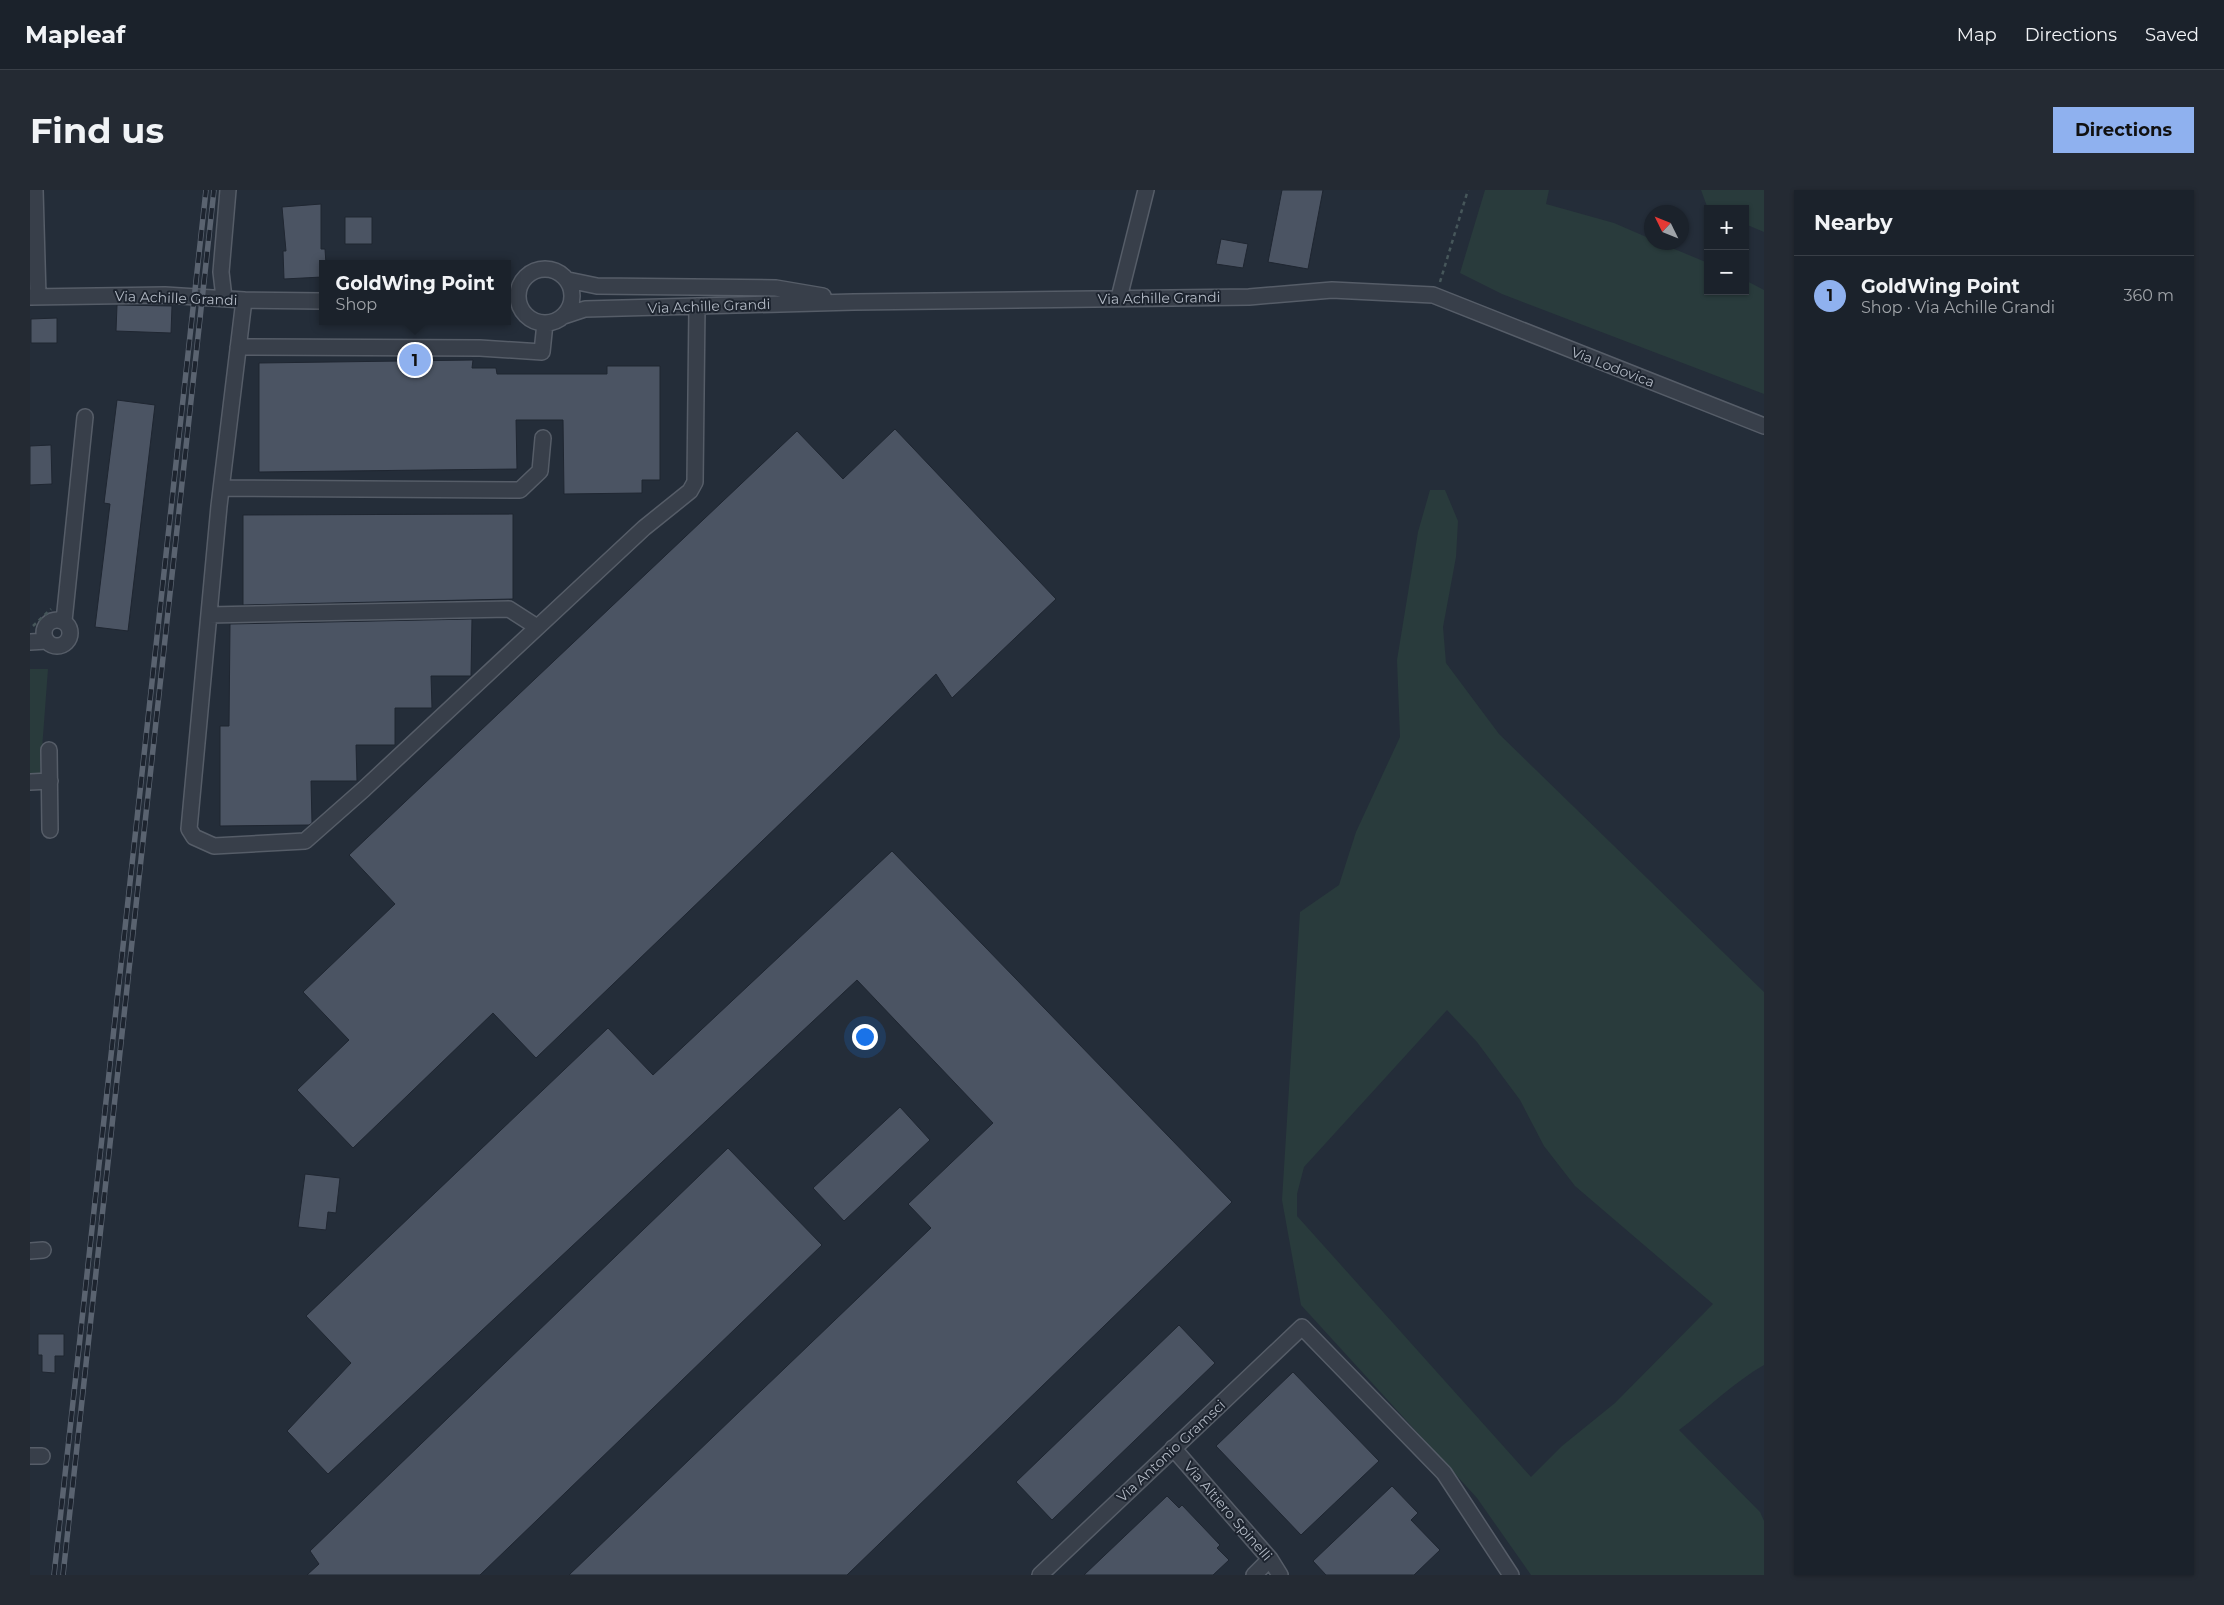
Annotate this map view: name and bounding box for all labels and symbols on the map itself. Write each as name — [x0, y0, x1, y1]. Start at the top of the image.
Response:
north arrow — [1644, 205, 1689, 250]
street label: Via Achille Grandi — [114, 287, 238, 309]
street label: Via Achille Grandi — [1098, 288, 1220, 308]
street label: Via Achille Grandi — [647, 295, 771, 317]
pin: 1 — [399, 341, 431, 379]
street label: Via Lodovica — [1569, 343, 1657, 391]
your location — [852, 1024, 878, 1050]
street label: Via Antonio Gramsci — [1113, 1396, 1229, 1506]
street label: Via Altiero Spinelli — [1180, 1458, 1276, 1564]

